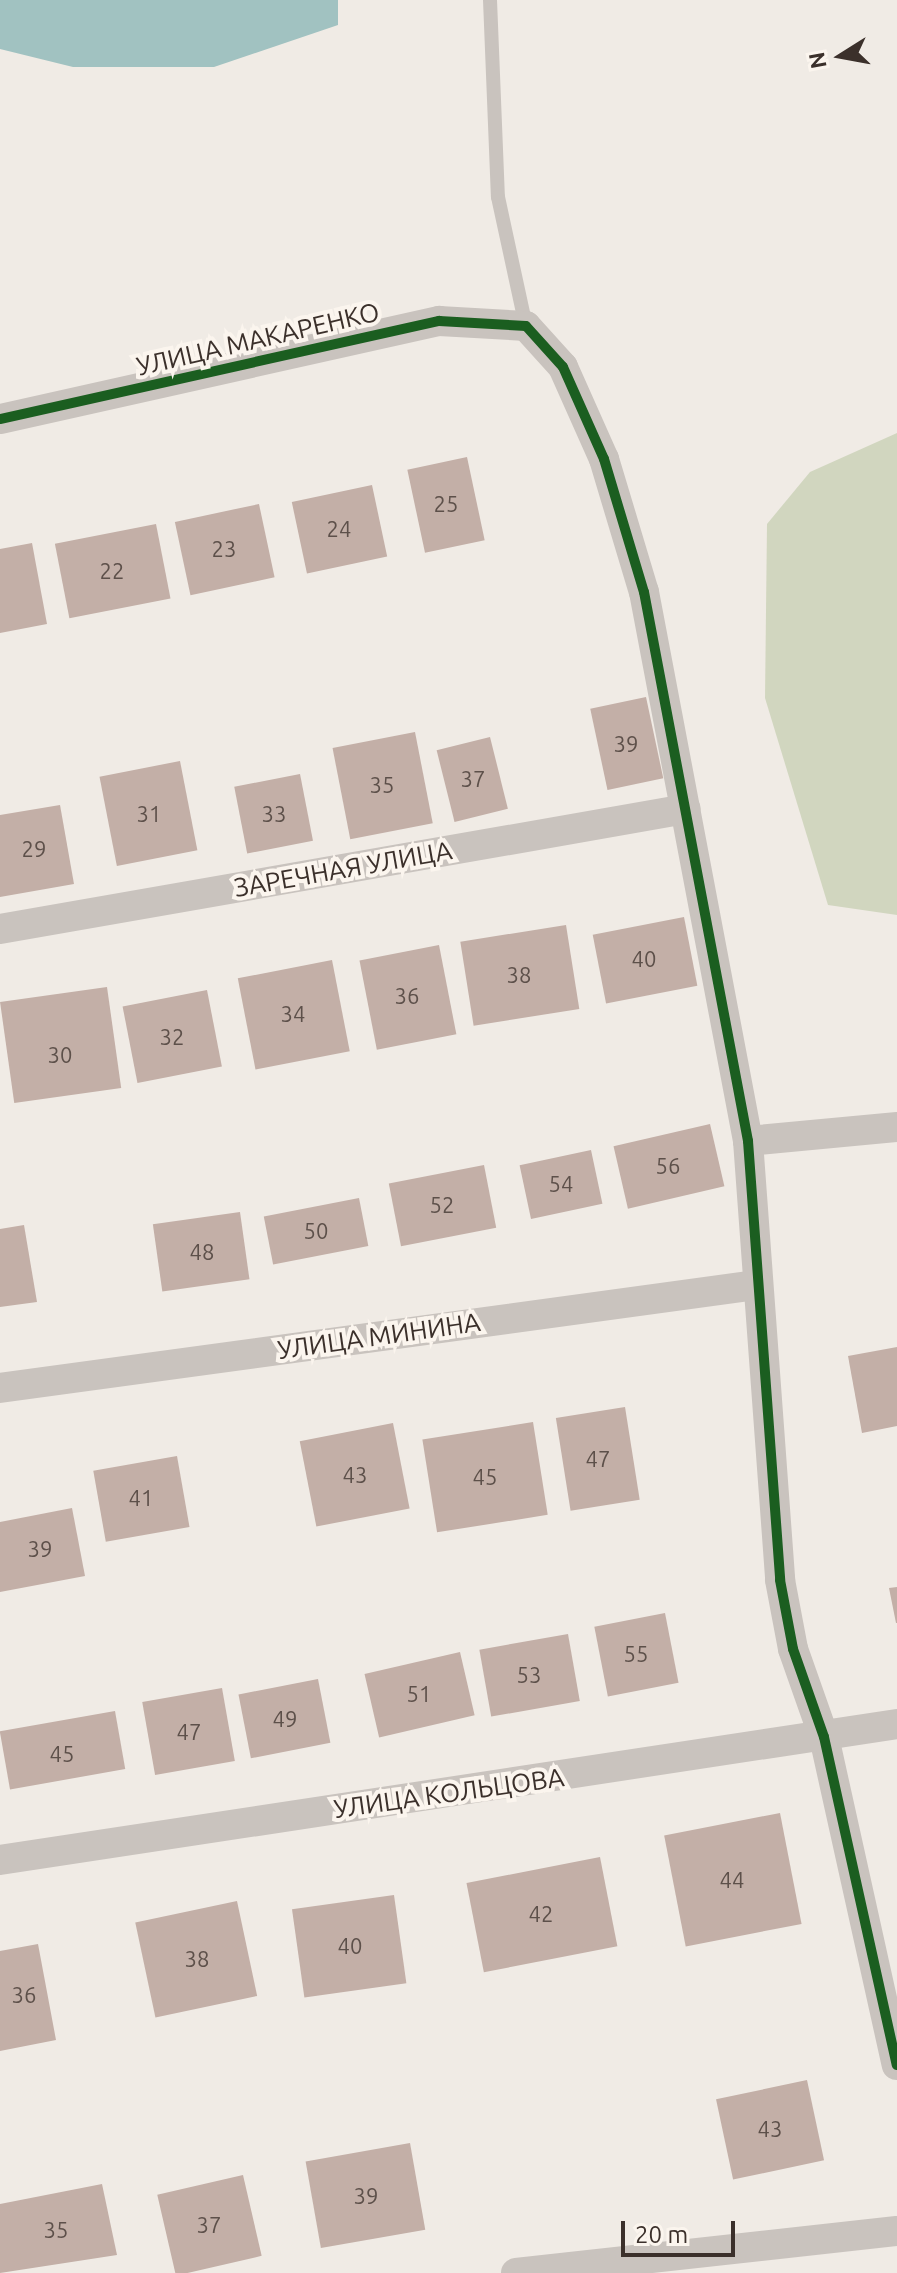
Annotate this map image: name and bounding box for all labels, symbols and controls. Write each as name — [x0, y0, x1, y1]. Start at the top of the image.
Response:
north arrow — [801, 16, 881, 96]
text: N — [803, 50, 831, 71]
street label: УЛИЦА МАКАРЕНКО — [134, 296, 382, 382]
house number: 25 — [434, 491, 458, 517]
house number: 24 — [327, 516, 351, 542]
house number: 23 — [212, 536, 236, 562]
house number: 22 — [100, 558, 124, 584]
house number: 39 — [614, 731, 638, 757]
house number: 37 — [461, 766, 485, 792]
house number: 35 — [370, 772, 394, 798]
house number: 31 — [137, 801, 161, 827]
house number: 33 — [262, 801, 286, 827]
street label: ЗАРЕЧНАЯ УЛИЦА — [232, 834, 454, 904]
house number: 29 — [22, 836, 46, 862]
house number: 40 — [632, 946, 656, 972]
house number: 38 — [507, 962, 531, 988]
house number: 36 — [395, 983, 419, 1009]
house number: 34 — [281, 1001, 305, 1027]
house number: 32 — [160, 1024, 184, 1050]
house number: 30 — [48, 1042, 72, 1068]
house number: 56 — [656, 1153, 680, 1179]
house number: 54 — [549, 1171, 573, 1197]
house number: 52 — [430, 1192, 454, 1218]
house number: 50 — [304, 1218, 328, 1244]
house number: 48 — [190, 1239, 214, 1265]
street label: УЛИЦА МИНИНА — [276, 1306, 482, 1366]
house number: 47 — [586, 1446, 610, 1472]
house number: 43 — [343, 1462, 367, 1488]
house number: 45 — [473, 1464, 497, 1490]
house number: 41 — [129, 1485, 153, 1511]
house number: 39 — [28, 1536, 52, 1562]
house number: 55 — [624, 1641, 648, 1667]
house number: 53 — [517, 1662, 541, 1688]
house number: 51 — [407, 1681, 431, 1707]
house number: 49 — [273, 1706, 297, 1732]
house number: 47 — [177, 1719, 201, 1745]
house number: 45 — [50, 1741, 74, 1767]
street label: УЛИЦА КОЛЬЦОВА — [332, 1761, 566, 1825]
house number: 44 — [720, 1867, 744, 1893]
house number: 42 — [529, 1901, 553, 1927]
house number: 40 — [338, 1933, 362, 1959]
house number: 38 — [185, 1946, 209, 1972]
house number: 36 — [12, 1982, 36, 2008]
house number: 43 — [758, 2116, 782, 2142]
house number: 39 — [354, 2183, 378, 2209]
scale bar — [625, 2205, 739, 2255]
house number: 37 — [197, 2212, 221, 2238]
house number: 35 — [44, 2217, 68, 2243]
text: 20 m — [635, 2221, 688, 2248]

